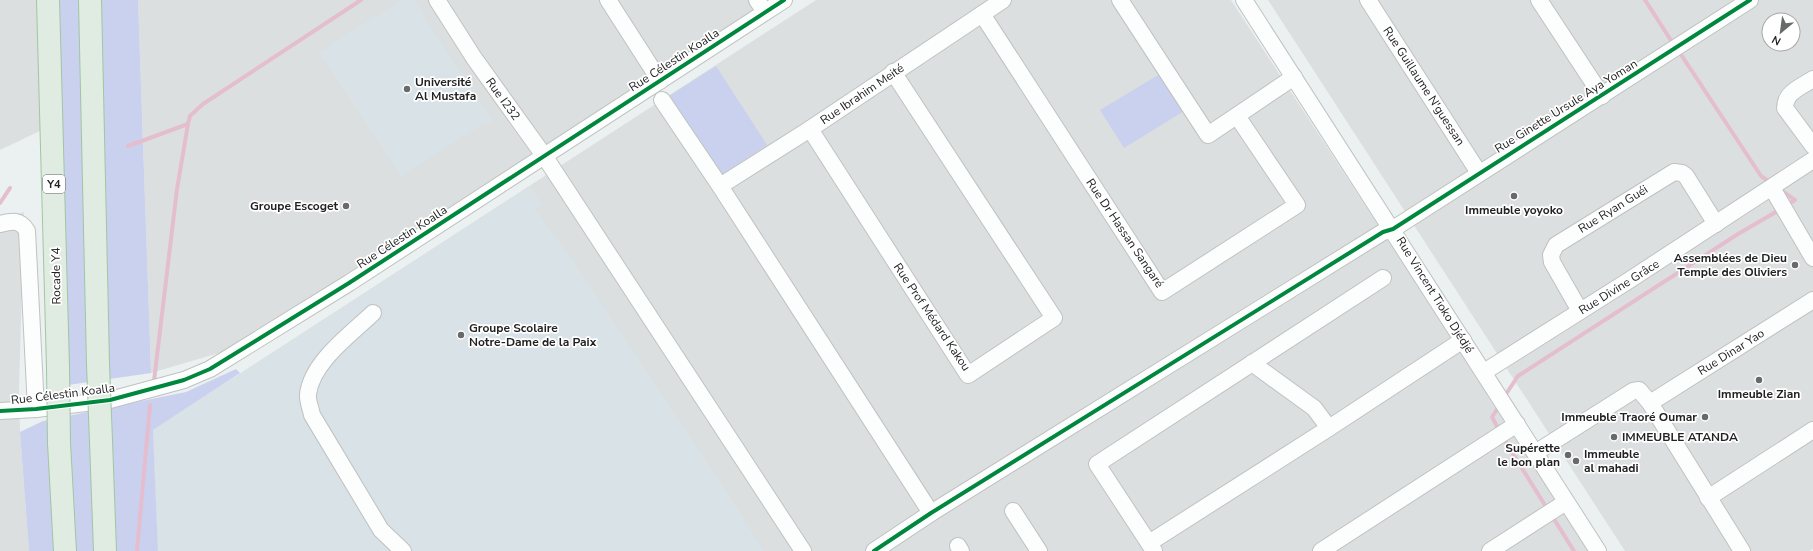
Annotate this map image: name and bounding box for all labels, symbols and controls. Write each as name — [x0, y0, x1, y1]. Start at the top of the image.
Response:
north arrow — [1761, 12, 1801, 52]
street label: Rue Guillaume N'guessan — [1379, 23, 1469, 149]
street label: Rue Célestin Koalla — [626, 25, 722, 95]
text: N — [1769, 32, 1784, 49]
street label: Rue Ginette Ursule Aya Yoman — [1492, 55, 1640, 157]
street label: Rue Ibrahim Meité — [817, 60, 907, 128]
place label: Université Al Mustafa — [415, 74, 476, 104]
street label: Rue I232 — [482, 75, 524, 123]
marker: Université Al Mustafa — [402, 84, 412, 94]
road number: Y4 — [43, 175, 65, 193]
street label: Rue Dr Hassan Sangaré — [1082, 175, 1168, 291]
street label: Rue Ryan Guéi — [1575, 181, 1651, 237]
marker: Immeuble yoyoko — [1509, 191, 1519, 201]
place label: Groupe Escoget — [250, 198, 338, 214]
marker: Groupe Escoget — [341, 201, 351, 211]
street label: Rue Célestin Koalla — [354, 202, 450, 272]
place label: Immeuble yoyoko — [1465, 202, 1563, 218]
street label: Rue Vincent Tioko Djédjé — [1393, 234, 1477, 356]
street label: Rocade Y4 — [48, 247, 64, 305]
place label: Assemblées de Dieu Temple des Oliviers — [1674, 250, 1787, 280]
street label: Rue Divine Grâce — [1576, 256, 1662, 318]
street label: Rue Prof Médard Kakou — [890, 260, 974, 374]
marker: Assemblées de Dieu Temple des Oliviers — [1790, 260, 1800, 270]
place label: Groupe Scolaire Notre-Dame de la Paix — [469, 320, 597, 350]
street label: Rue Dinar Yao — [1695, 325, 1768, 379]
marker: Groupe Scolaire Notre-Dame de la Paix — [456, 330, 466, 340]
marker: Immeuble Zian — [1754, 375, 1764, 385]
street label: Rue Célestin Koalla — [10, 380, 116, 408]
place label: Immeuble Zian — [1718, 386, 1800, 402]
place label: Immeuble Traoré Oumar — [1561, 409, 1697, 425]
marker: Immeuble Traoré Oumar — [1700, 412, 1710, 422]
place label: IMMEUBLE ATANDA — [1622, 429, 1738, 445]
marker: IMMEUBLE ATANDA — [1609, 432, 1619, 442]
place label: Supérette le bon plan — [1498, 440, 1560, 470]
place label: Immeuble al mahadi — [1584, 446, 1640, 476]
marker: Supérette le bon plan — [1563, 450, 1573, 460]
marker: Immeuble al mahadi — [1571, 456, 1581, 466]

